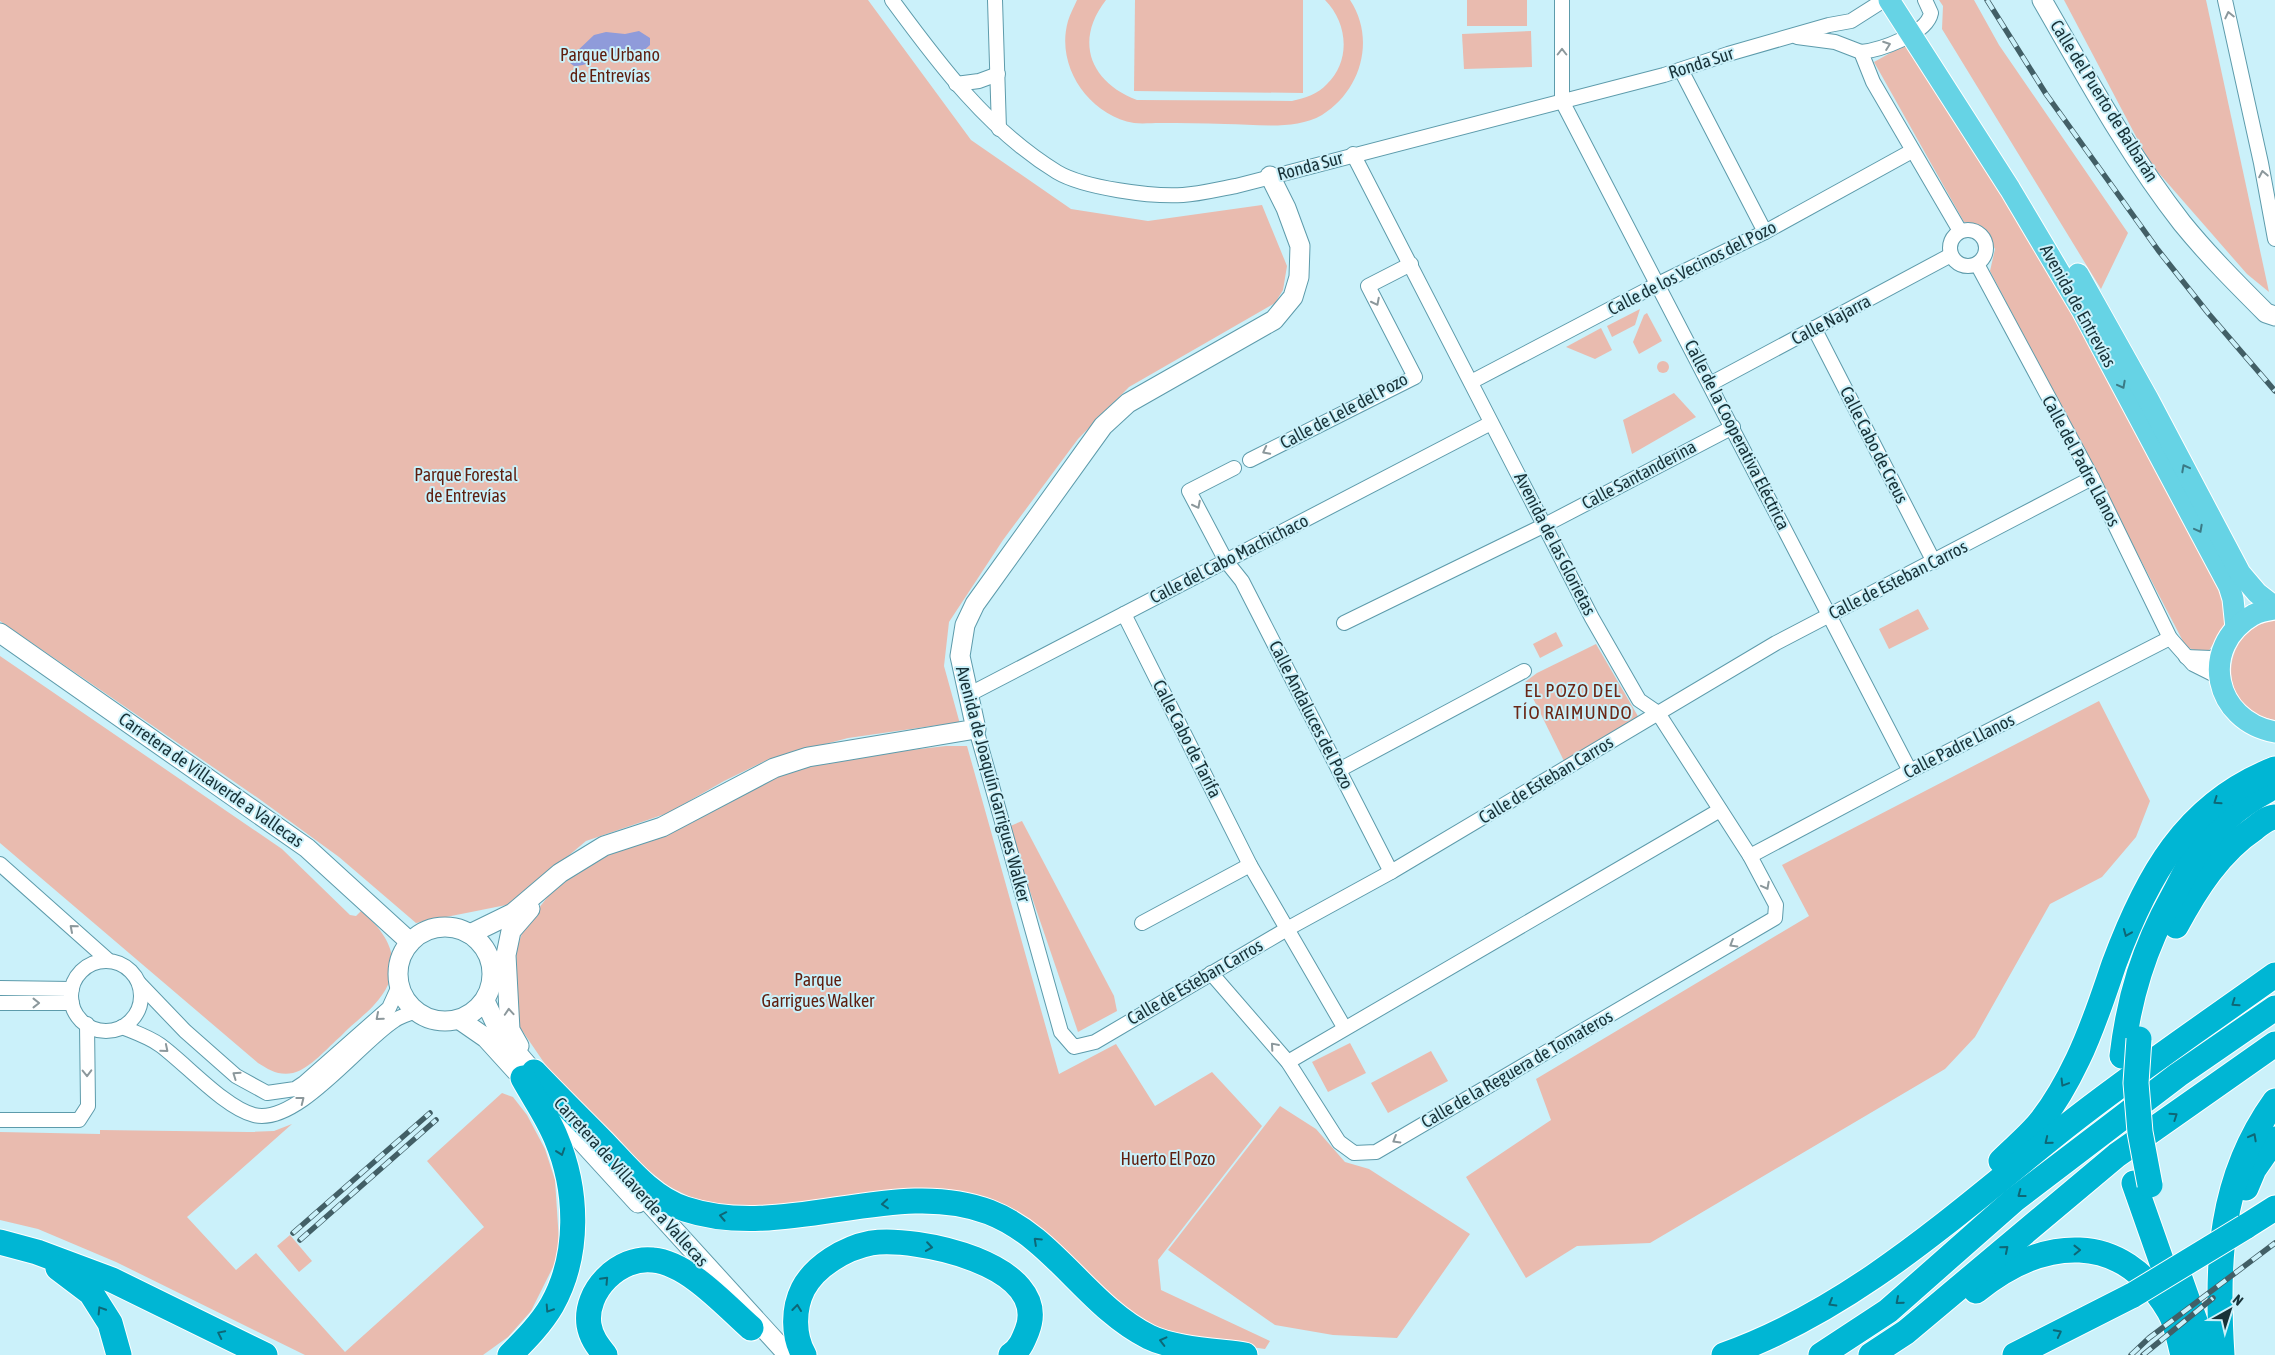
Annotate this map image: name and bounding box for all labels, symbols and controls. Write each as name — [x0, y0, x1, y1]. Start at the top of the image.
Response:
one-way arrow — [2224, 11, 2235, 20]
street label: Calle del Puerto de Balbarán — [2046, 16, 2163, 186]
one-way arrow — [1882, 41, 1891, 51]
street label: Ronda Sur — [1666, 42, 1737, 83]
park label: Parque Urbano de Entrevías — [560, 44, 660, 86]
one-way arrow — [1557, 48, 1567, 56]
street label: Ronda Sur — [1275, 147, 1346, 184]
one-way arrow — [2258, 170, 2268, 179]
street label: Calle de los Vecinos del Pozo — [1604, 216, 1780, 319]
street label: Avenida de Entrevías — [2036, 241, 2121, 371]
street label: Calle Najarra — [1788, 290, 1874, 349]
one-way arrow — [1370, 297, 1380, 306]
street label: Calle de la Cooperativa Eléctrica — [1680, 336, 1795, 533]
street label: Calle de Lele del Pozo — [1276, 368, 1411, 453]
one-way arrow — [2116, 380, 2126, 389]
street label: Calle Cabo de Creus — [1836, 383, 1913, 507]
street label: Calle del Padre Llanos — [2038, 392, 2125, 530]
street label: Calle Santanderina — [1578, 436, 1700, 514]
one-way arrow — [1262, 445, 1271, 455]
park label: Parque Forestal de Entrevías — [414, 464, 518, 506]
one-way arrow — [2181, 464, 2191, 473]
street label: Avenida de las Glorietas — [1510, 469, 1601, 619]
one-way arrow — [1191, 500, 1201, 509]
street label: Calle del Cabo Machichaco — [1146, 509, 1312, 608]
one-way arrow — [2193, 523, 2203, 532]
street label: Calle de Esteban Carros — [1825, 536, 1971, 624]
street label: Calle Andaluces del Pozo — [1265, 637, 1358, 792]
street label: Avenida de Joaquín Garrigues Walker — [952, 664, 1035, 905]
street label: Calle Cabo de Tarifa — [1149, 676, 1226, 801]
district label: EL POZO DEL TÍO RAIMUNDO — [1513, 679, 1633, 723]
street label: Carretera de Villaverde a Vallecas — [115, 708, 308, 851]
street label: Calle Padre Llanos — [1900, 709, 2018, 782]
street label: Calle de Esteban Carros — [1475, 731, 1617, 828]
one-way arrow — [2213, 795, 2223, 804]
one-way arrow — [1760, 881, 1770, 890]
one-way arrow — [69, 925, 78, 934]
one-way arrow — [2123, 929, 2133, 937]
street label: Calle de Esteban Carros — [1123, 934, 1266, 1029]
one-way arrow — [1730, 937, 1739, 947]
park label: Parque Garrigues Walker — [762, 969, 875, 1011]
one-way arrow — [2231, 997, 2241, 1006]
one-way arrow — [32, 998, 40, 1008]
street label: Calle de la Reguera de Tomateros — [1417, 1005, 1616, 1132]
one-way arrow — [504, 1008, 515, 1016]
one-way arrow — [375, 1011, 384, 1020]
one-way arrow — [1272, 1043, 1280, 1052]
one-way arrow — [160, 1044, 169, 1053]
one-way arrow — [82, 1070, 92, 1077]
one-way arrow — [232, 1072, 242, 1081]
one-way arrow — [2061, 1077, 2070, 1086]
street label: Carretera de Villaverde a Vallecas — [550, 1093, 713, 1271]
one-way arrow — [295, 1098, 304, 1106]
one-way arrow — [2168, 1113, 2178, 1122]
one-way arrow — [1392, 1133, 1401, 1143]
one-way arrow — [2247, 1133, 2257, 1142]
one-way arrow — [2045, 1135, 2054, 1143]
one-way arrow — [555, 1148, 565, 1156]
park label: Huerto El Pozo — [1121, 1148, 1215, 1169]
one-way arrow — [2018, 1189, 2027, 1197]
one-way arrow — [880, 1198, 888, 1209]
one-way arrow — [719, 1212, 728, 1222]
one-way arrow — [1034, 1238, 1043, 1247]
one-way arrow — [925, 1241, 933, 1251]
one-way arrow — [2000, 1245, 2009, 1254]
one-way arrow — [2074, 1245, 2082, 1255]
one-way arrow — [599, 1277, 608, 1286]
north arrow — [2205, 1285, 2255, 1335]
text: N — [2230, 1291, 2246, 1309]
one-way arrow — [1895, 1295, 1904, 1304]
one-way arrow — [1828, 1297, 1837, 1307]
one-way arrow — [546, 1303, 555, 1313]
one-way arrow — [791, 1303, 802, 1311]
one-way arrow — [98, 1306, 107, 1315]
one-way arrow — [2053, 1329, 2062, 1339]
one-way arrow — [218, 1330, 227, 1340]
one-way arrow — [1158, 1336, 1167, 1347]

